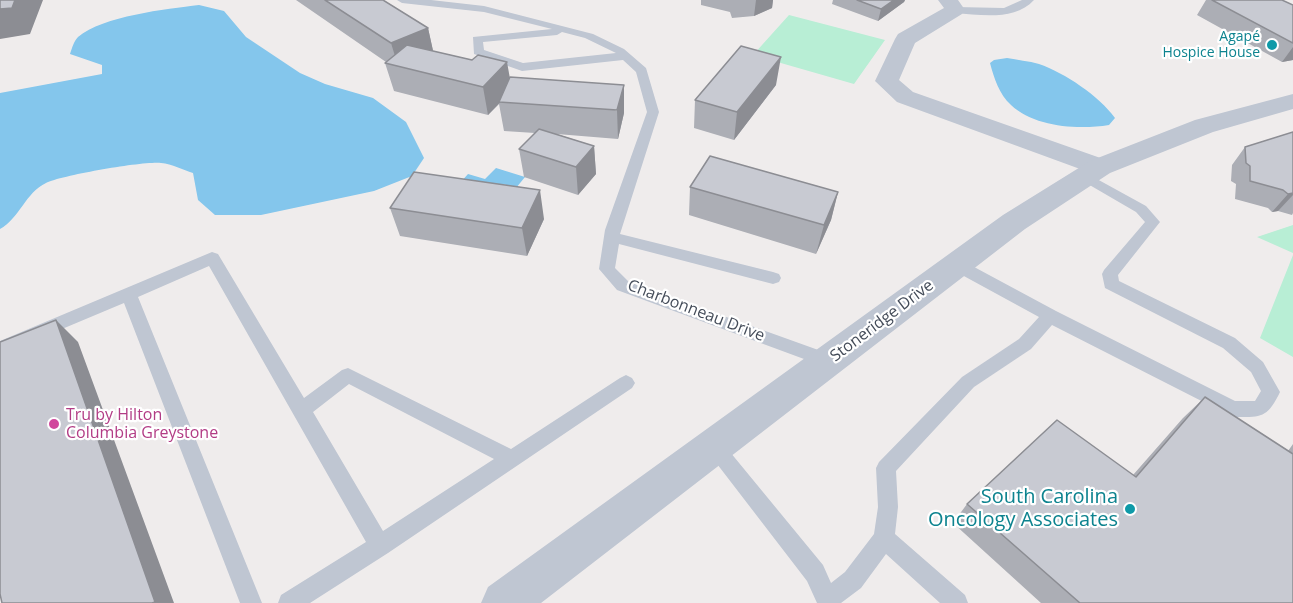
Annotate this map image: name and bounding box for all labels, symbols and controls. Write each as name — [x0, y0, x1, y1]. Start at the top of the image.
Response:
place label: Agapé Hospice House — [1162, 29, 1260, 62]
marker: Agapé Hospice House — [1265, 38, 1279, 52]
street label: Charbonneau Drive — [625, 276, 767, 346]
street label: Stoneridge Drive — [827, 276, 937, 366]
place label: Tru by Hilton Columbia Greystone — [66, 405, 218, 443]
marker: Tru by Hilton Columbia Greystone — [47, 417, 61, 431]
place label: South Carolina Oncology Associates — [928, 485, 1118, 532]
marker: South Carolina Oncology Associates — [1123, 502, 1137, 516]

